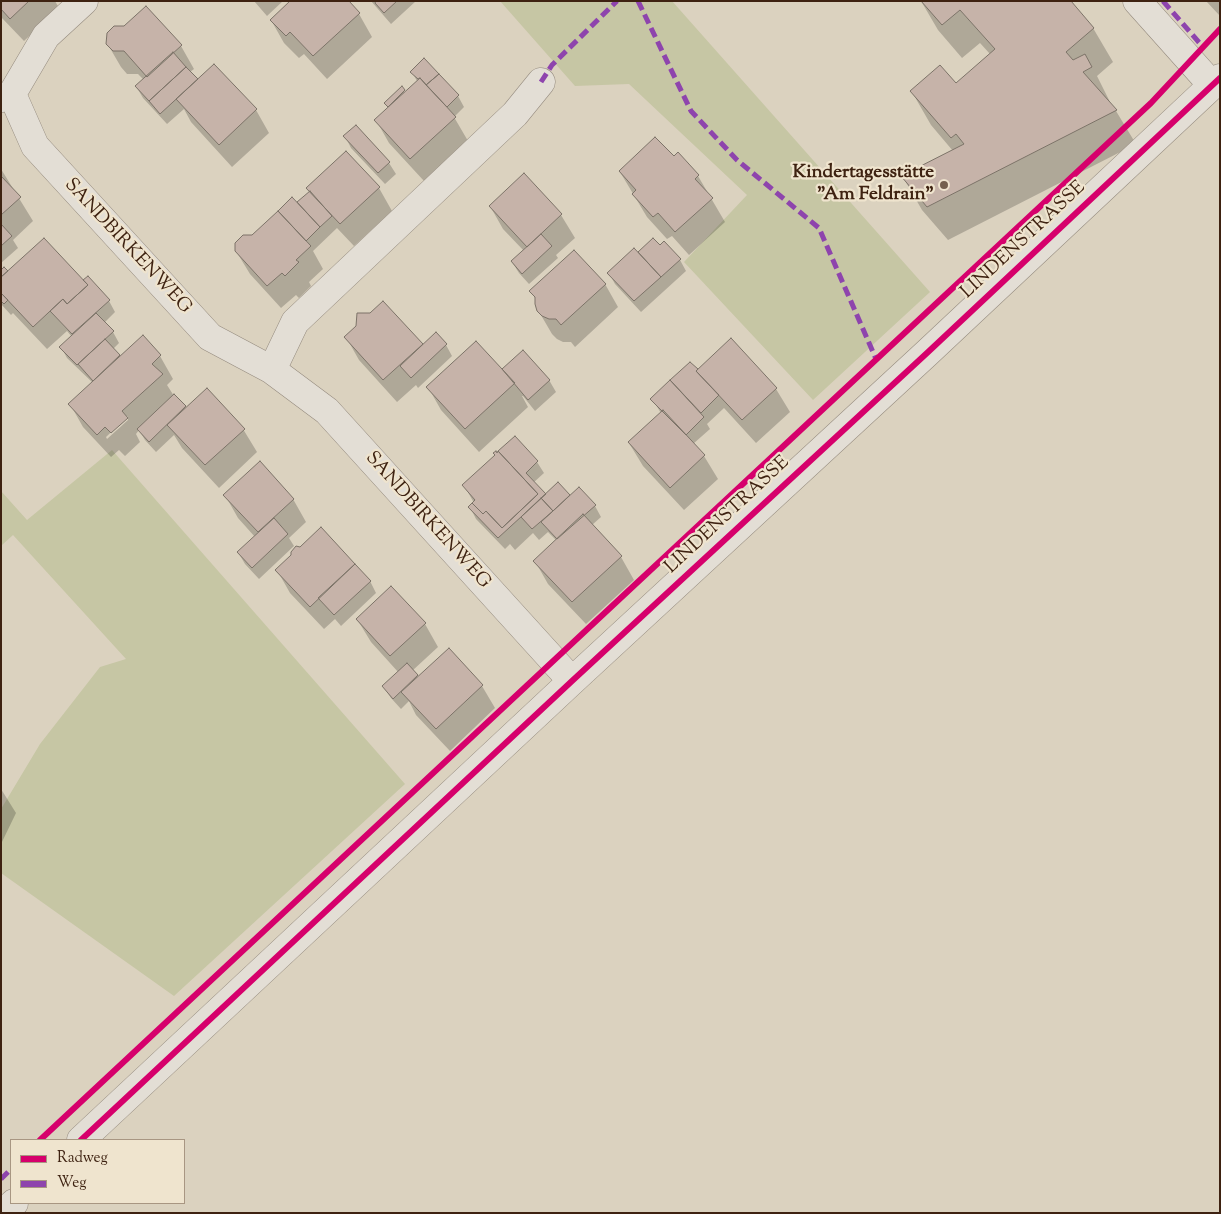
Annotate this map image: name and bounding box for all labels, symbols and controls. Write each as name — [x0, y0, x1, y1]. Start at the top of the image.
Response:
place label: Kindertagesstätte "Am Feldrain" — [792, 163, 934, 207]
street label: SANDBIRKENWEG — [58, 175, 196, 319]
street label: LINDENSTRASSE — [957, 177, 1091, 305]
marker: Kindertagesstätte "Am Feldrain" — [938, 179, 950, 191]
street label: SANDBIRKENWEG — [359, 448, 495, 594]
street label: LINDENSTRASSE — [661, 452, 795, 580]
legend — [10, 1139, 185, 1204]
text: Radweg — [57, 1148, 108, 1169]
text: Weg — [57, 1173, 87, 1194]

